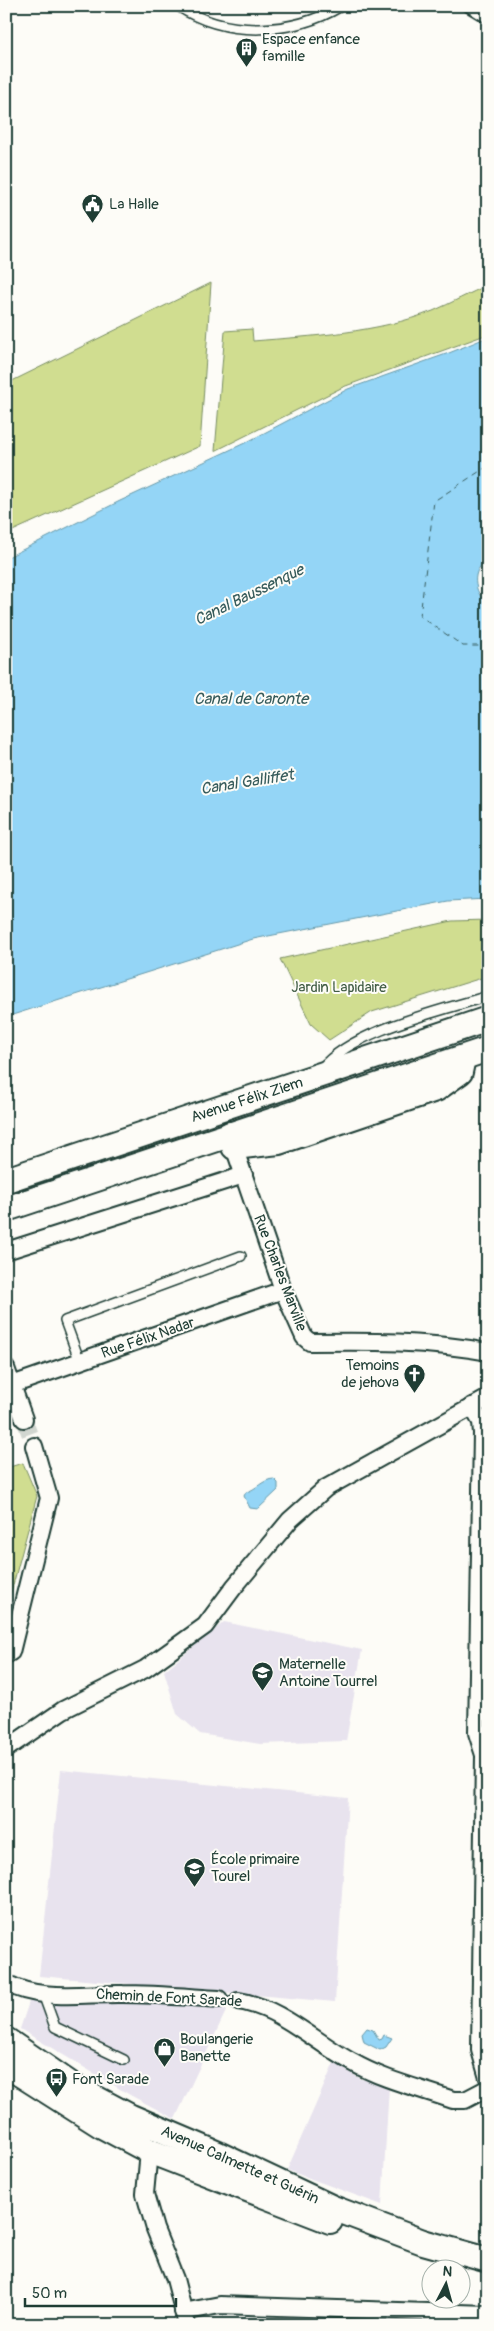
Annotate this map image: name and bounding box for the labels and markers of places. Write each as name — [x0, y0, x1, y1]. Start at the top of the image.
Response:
place label: Espace enfance famille — [262, 30, 361, 66]
building icon: Espace enfance famille — [234, 36, 258, 67]
public building icon: La Halle — [81, 192, 105, 223]
place label: La Halle — [109, 195, 159, 214]
place label: Temoins de jehova — [341, 1356, 399, 1392]
church icon: Temoins de jehova — [403, 1362, 427, 1393]
place label: Maternelle Antoine Tourrel — [279, 1655, 377, 1691]
school or university icon: Maternelle Antoine Tourrel — [251, 1661, 275, 1692]
place label: École primaire Tourel — [211, 1850, 300, 1886]
school or university icon: École primaire Tourel — [183, 1856, 207, 1887]
place label: Boulangerie Banette — [180, 2030, 254, 2066]
shop icon: Boulangerie Banette — [152, 2036, 176, 2067]
bus stop icon: Font Sarade — [44, 2067, 68, 2098]
place label: Font Sarade — [72, 2070, 149, 2089]

